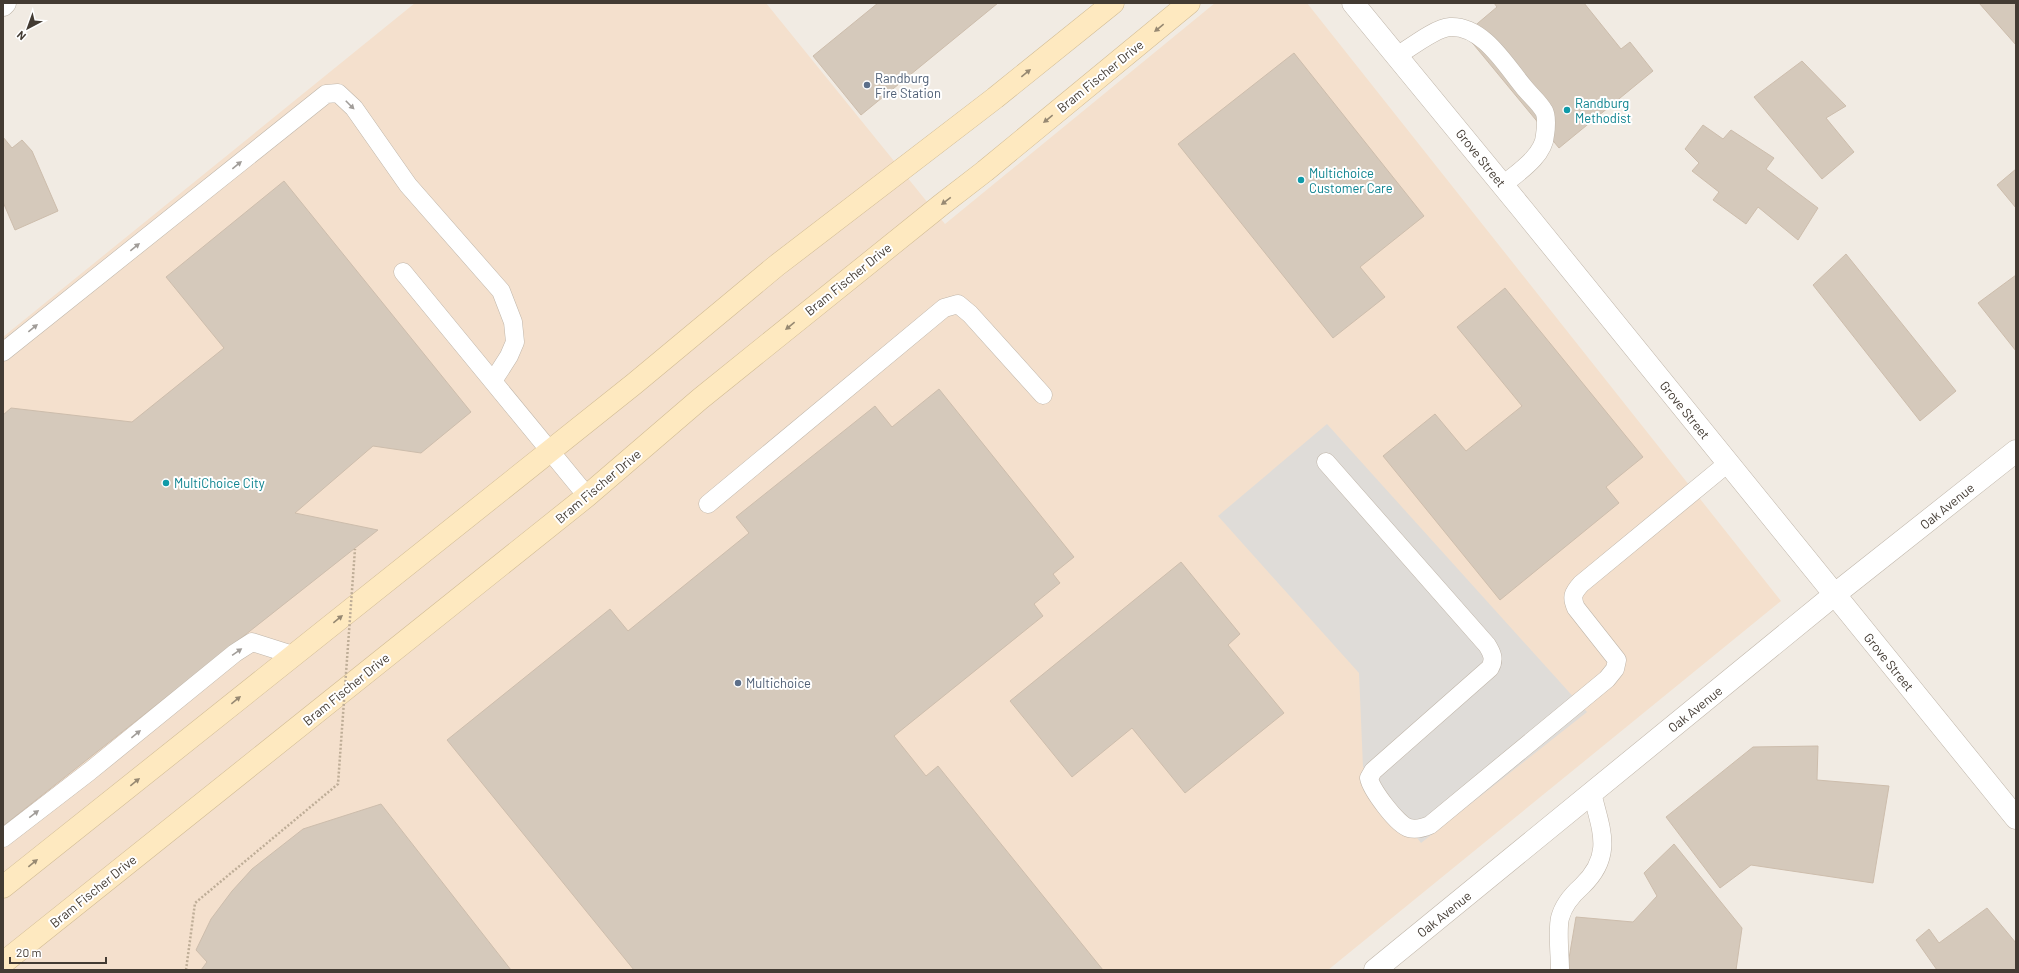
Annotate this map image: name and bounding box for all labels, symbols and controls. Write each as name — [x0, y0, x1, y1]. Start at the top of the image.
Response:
north arrow — [8, 8, 48, 48]
one-way arrow — [1153, 23, 1164, 32]
text: N — [14, 29, 28, 43]
street label: Bram Fischer Drive — [1053, 36, 1147, 116]
one-way arrow — [1020, 69, 1031, 77]
place label: Randburg Fire Station — [875, 70, 941, 101]
marker: Randburg Fire Station — [862, 80, 872, 90]
place label: Randburg Methodist — [1575, 95, 1631, 126]
one-way arrow — [346, 100, 355, 110]
marker: Randburg Methodist — [1562, 105, 1572, 115]
one-way arrow — [1042, 115, 1053, 124]
street label: Grove Street — [1453, 126, 1509, 190]
one-way arrow — [231, 161, 242, 170]
place label: Multichoice Customer Care — [1309, 165, 1393, 196]
marker: Multichoice Customer Care — [1296, 175, 1306, 185]
one-way arrow — [941, 196, 952, 205]
street label: Bram Fischer Drive — [801, 239, 895, 319]
one-way arrow — [130, 242, 140, 251]
one-way arrow — [785, 321, 796, 330]
one-way arrow — [28, 323, 39, 332]
street label: Grove Street — [1657, 378, 1713, 442]
street label: Bram Fischer Drive — [552, 446, 644, 526]
place label: MultiChoice City — [174, 475, 265, 491]
marker: MultiChoice City — [161, 478, 171, 488]
street label: Oak Avenue — [1917, 479, 1977, 533]
one-way arrow — [332, 615, 343, 624]
street label: Grove Street — [1861, 630, 1917, 694]
one-way arrow — [232, 648, 242, 656]
street label: Bram Fischer Drive — [299, 649, 393, 729]
place label: Multichoice — [746, 675, 811, 691]
marker: Multichoice — [733, 678, 743, 688]
street label: Oak Avenue — [1665, 682, 1725, 736]
one-way arrow — [231, 696, 242, 705]
one-way arrow — [131, 729, 141, 738]
one-way arrow — [129, 777, 140, 786]
one-way arrow — [29, 810, 39, 818]
street label: Bram Fischer Drive — [46, 851, 140, 931]
one-way arrow — [28, 858, 39, 867]
street label: Oak Avenue — [1414, 887, 1474, 941]
scale bar — [10, 939, 106, 965]
text: 20 m — [16, 945, 42, 959]

